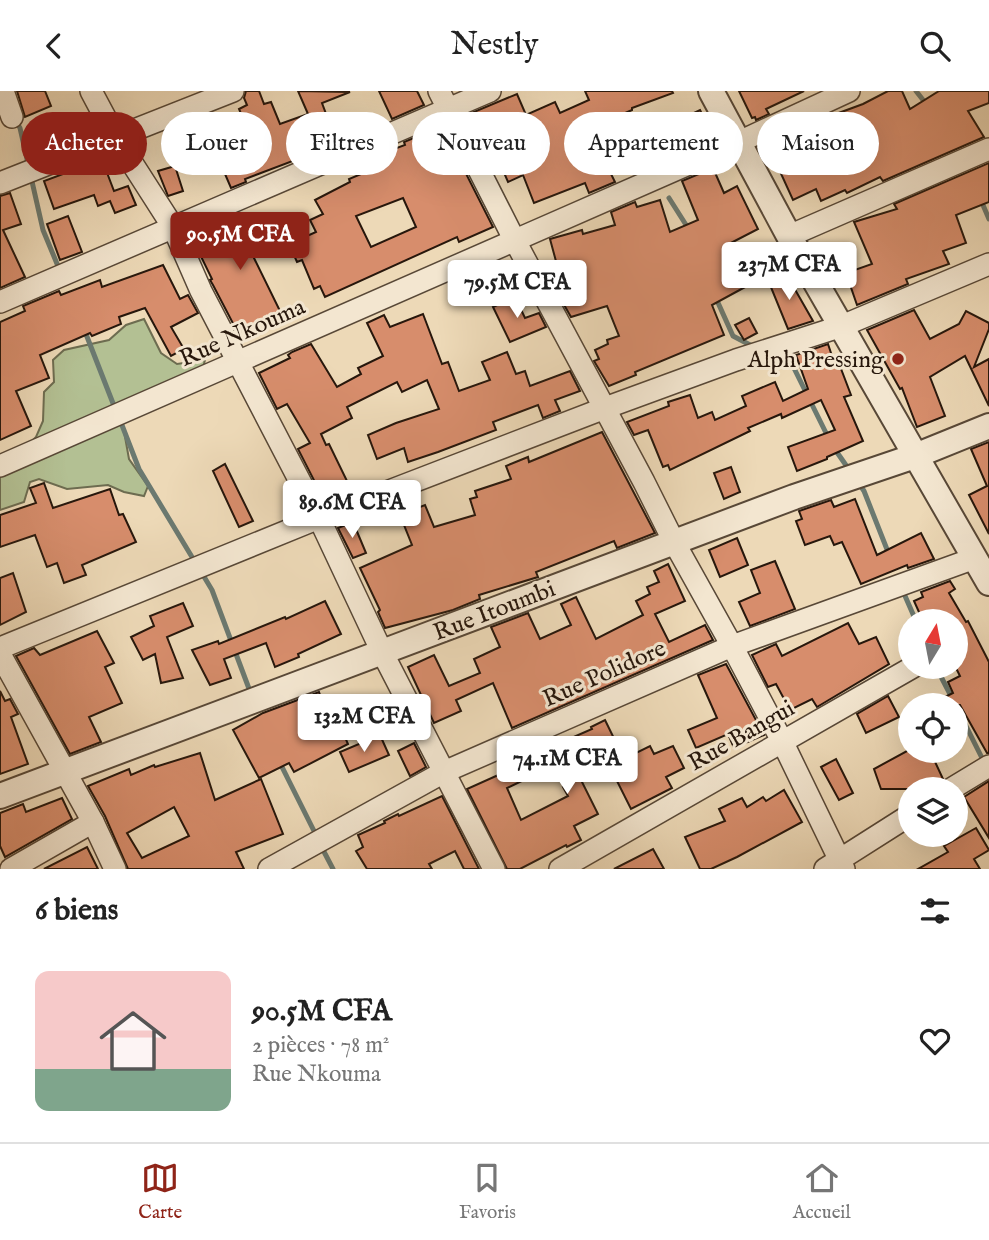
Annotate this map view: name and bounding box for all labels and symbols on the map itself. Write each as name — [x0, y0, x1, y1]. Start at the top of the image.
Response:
pin: 90.5M CFA — [160, 213, 320, 272]
pin: 237M CFA — [717, 243, 861, 302]
pin: 79.5M CFA — [437, 261, 597, 320]
street label: Rue Nkouma — [175, 292, 311, 375]
place label: Alph Pressing — [747, 345, 885, 376]
marker: Alph Pressing — [890, 351, 906, 367]
pin: 89.6M CFA — [272, 481, 432, 540]
street label: Rue Itoumbi — [429, 574, 560, 649]
north arrow — [898, 609, 968, 679]
street label: Rue Polidore — [538, 633, 671, 715]
street label: Rue Bangui — [683, 693, 800, 779]
pin: 132M CFA — [292, 695, 436, 754]
pin: 74.1M CFA — [487, 737, 647, 796]

